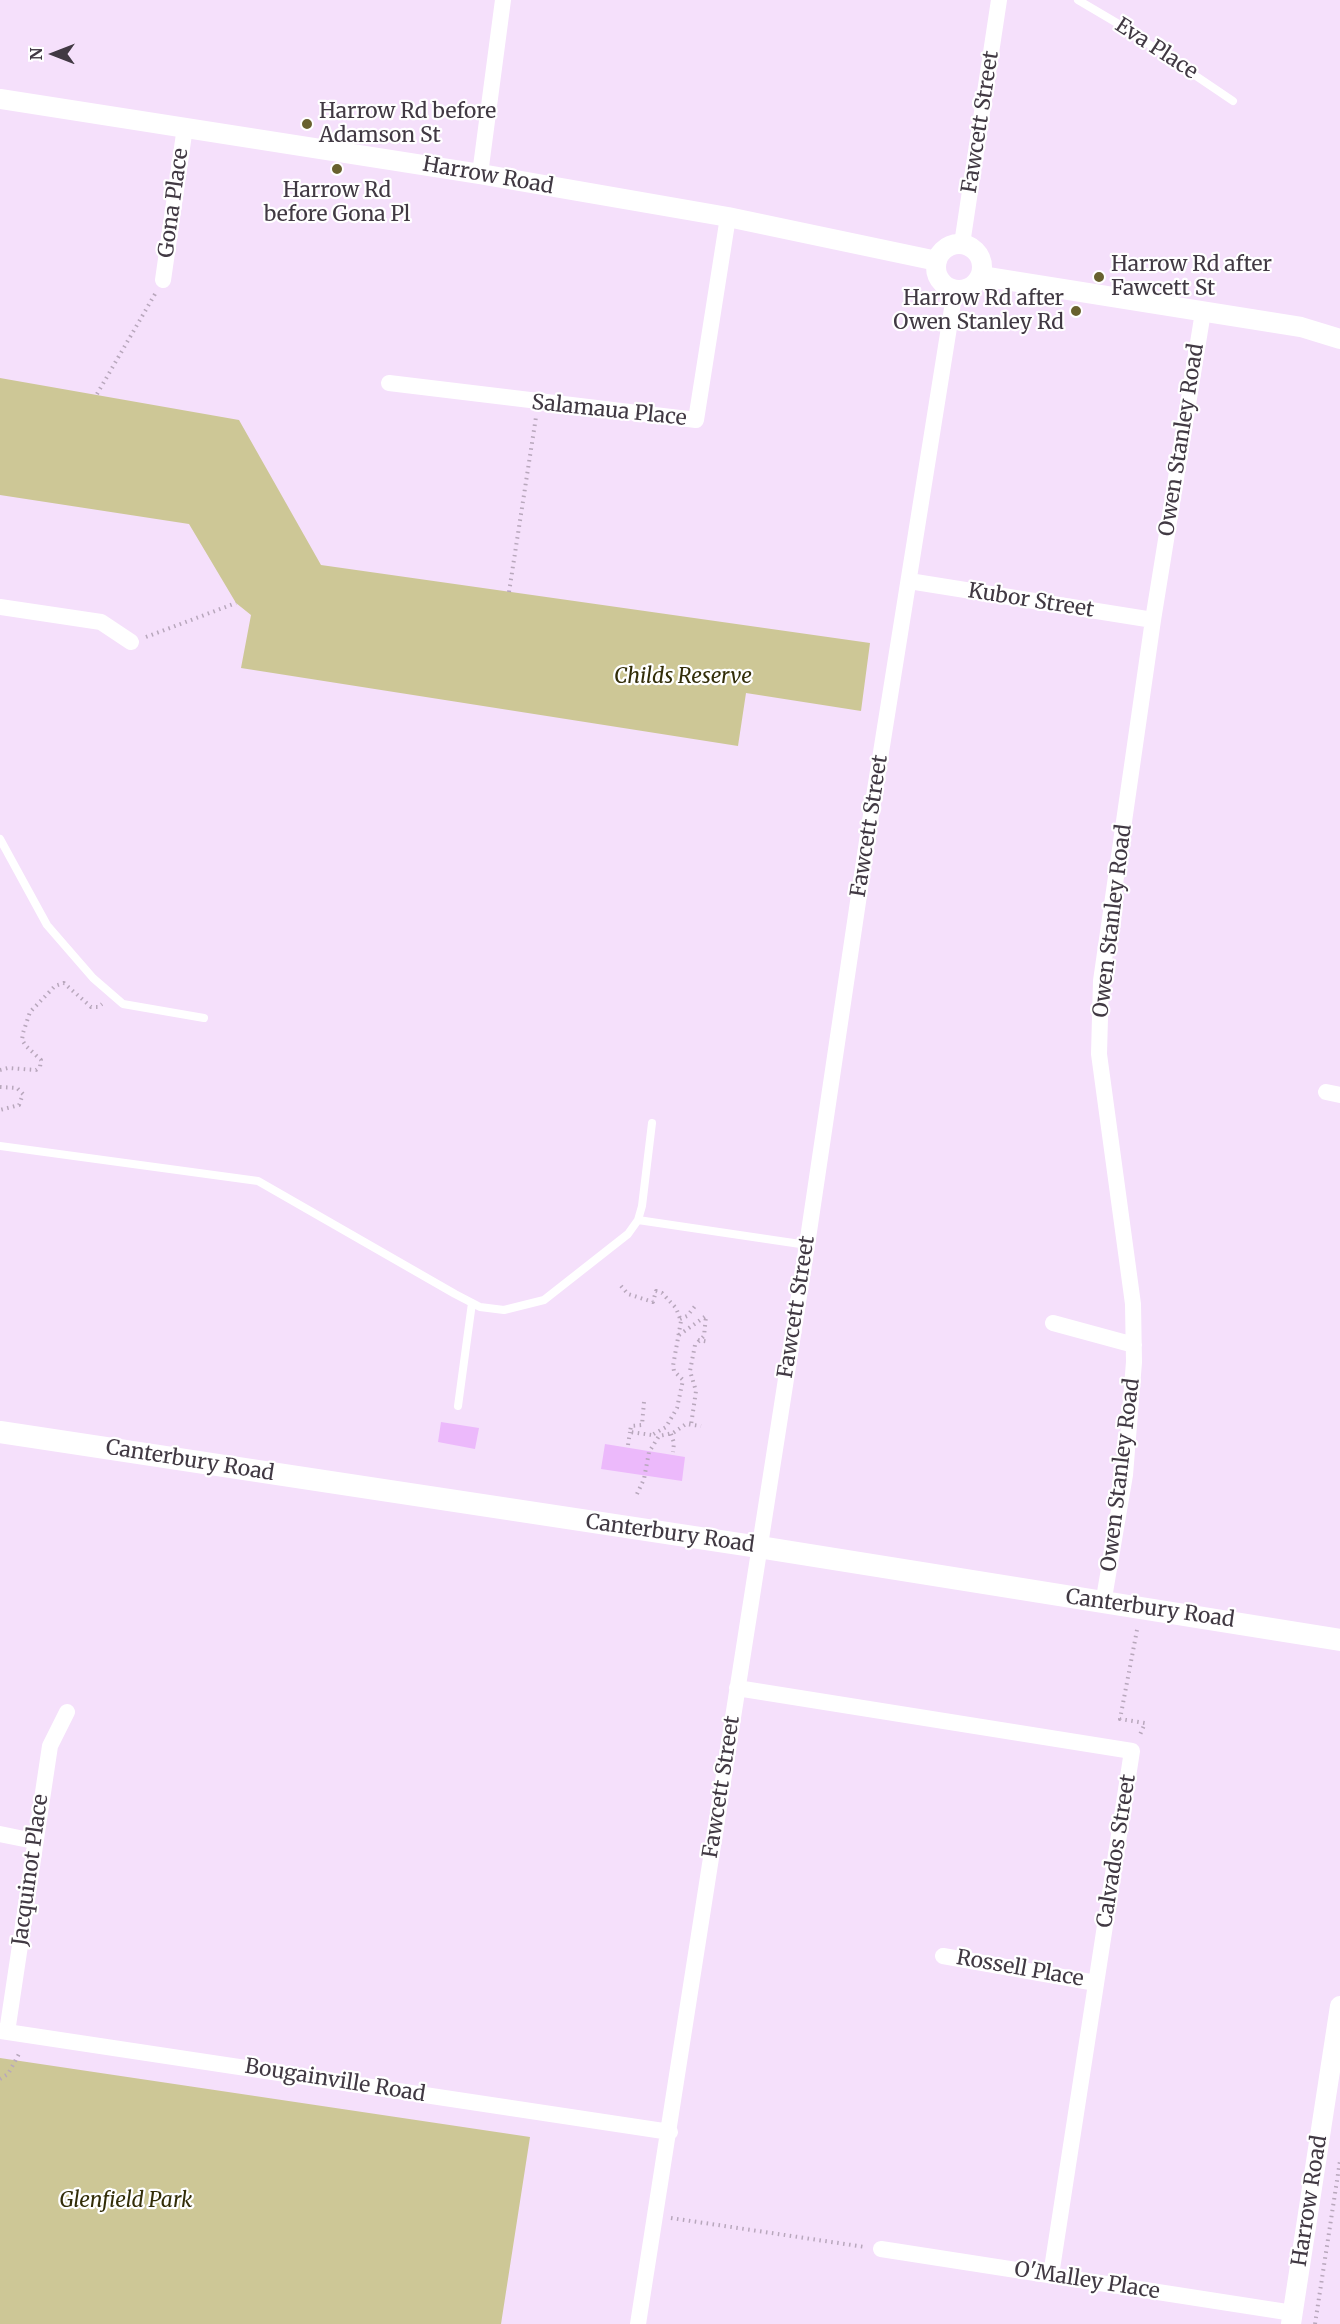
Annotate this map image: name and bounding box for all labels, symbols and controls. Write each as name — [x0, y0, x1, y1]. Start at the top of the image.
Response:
street label: Eva Place — [1110, 13, 1202, 85]
north arrow — [24, 24, 84, 84]
text: N — [26, 48, 46, 60]
street label: Fawcett Street — [957, 49, 1005, 195]
place label: Harrow Rd before Adamson St — [319, 99, 496, 149]
marker: Harrow Rd before Adamson St — [300, 117, 314, 131]
street label: Gona Place — [154, 146, 194, 260]
street label: Harrow Road — [421, 152, 555, 200]
marker: Harrow Rd before Gona Pl — [330, 162, 344, 176]
place label: Harrow Rd before Gona Pl — [264, 178, 410, 228]
place label: Harrow Rd after Fawcett St — [1111, 252, 1272, 302]
marker: Harrow Rd after Fawcett St — [1092, 270, 1106, 284]
place label: Harrow Rd after Owen Stanley Rd — [893, 286, 1064, 336]
marker: Harrow Rd after Owen Stanley Rd — [1069, 304, 1083, 318]
street label: Owen Stanley Road — [1154, 342, 1210, 538]
street label: Salamaua Place — [530, 390, 688, 432]
street label: Kubor Street — [966, 579, 1096, 623]
park label: Childs Reserve — [614, 664, 752, 690]
street label: Fawcett Street — [846, 753, 894, 899]
street label: Owen Stanley Road — [1089, 823, 1137, 1019]
street label: Fawcett Street — [773, 1234, 821, 1380]
street label: Owen Stanley Road — [1097, 1377, 1145, 1573]
street label: Canterbury Road — [104, 1435, 276, 1487]
street label: Canterbury Road — [584, 1510, 756, 1558]
street label: Canterbury Road — [1064, 1585, 1236, 1633]
street label: Fawcett Street — [698, 1714, 746, 1860]
street label: Calvados Street — [1092, 1772, 1142, 1930]
street label: Jacquinot Place — [8, 1793, 54, 1947]
street label: Rossell Place — [954, 1945, 1086, 1993]
street label: Bougainville Road — [243, 2054, 427, 2108]
street label: Harrow Road — [1287, 2134, 1333, 2268]
park label: Glenfield Park — [60, 2188, 192, 2214]
street label: O'Malley Place — [1013, 2257, 1161, 2305]

